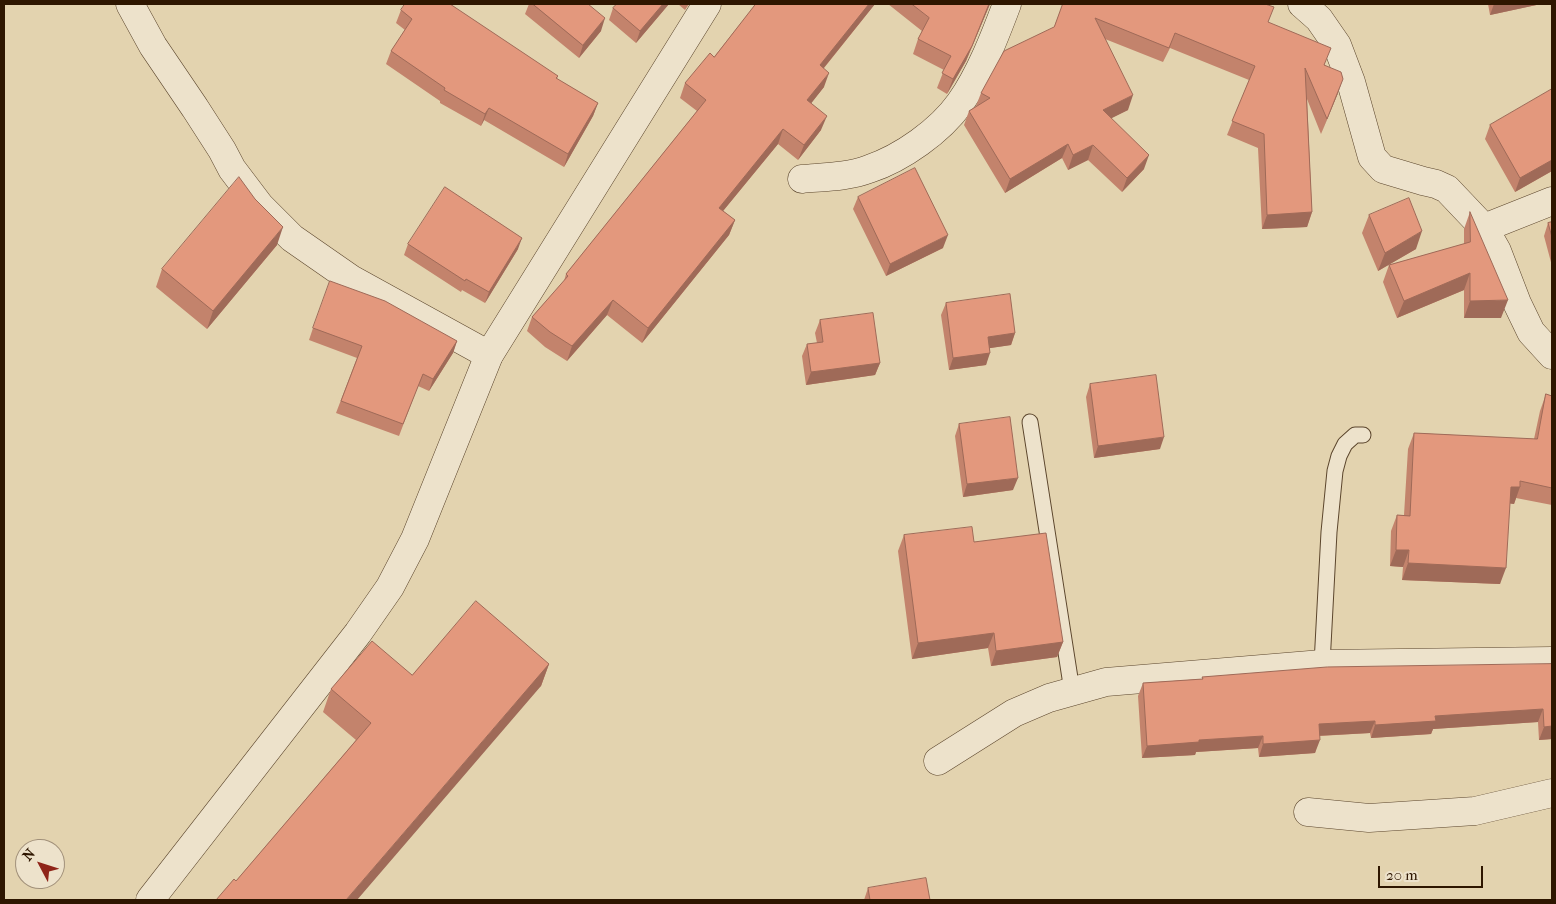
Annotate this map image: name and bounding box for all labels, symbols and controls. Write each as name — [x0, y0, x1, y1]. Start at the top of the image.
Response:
north arrow — [15, 839, 65, 889]
text: N — [19, 845, 39, 864]
scale bar — [1381, 856, 1486, 888]
text: 20 m — [1386, 866, 1418, 884]

